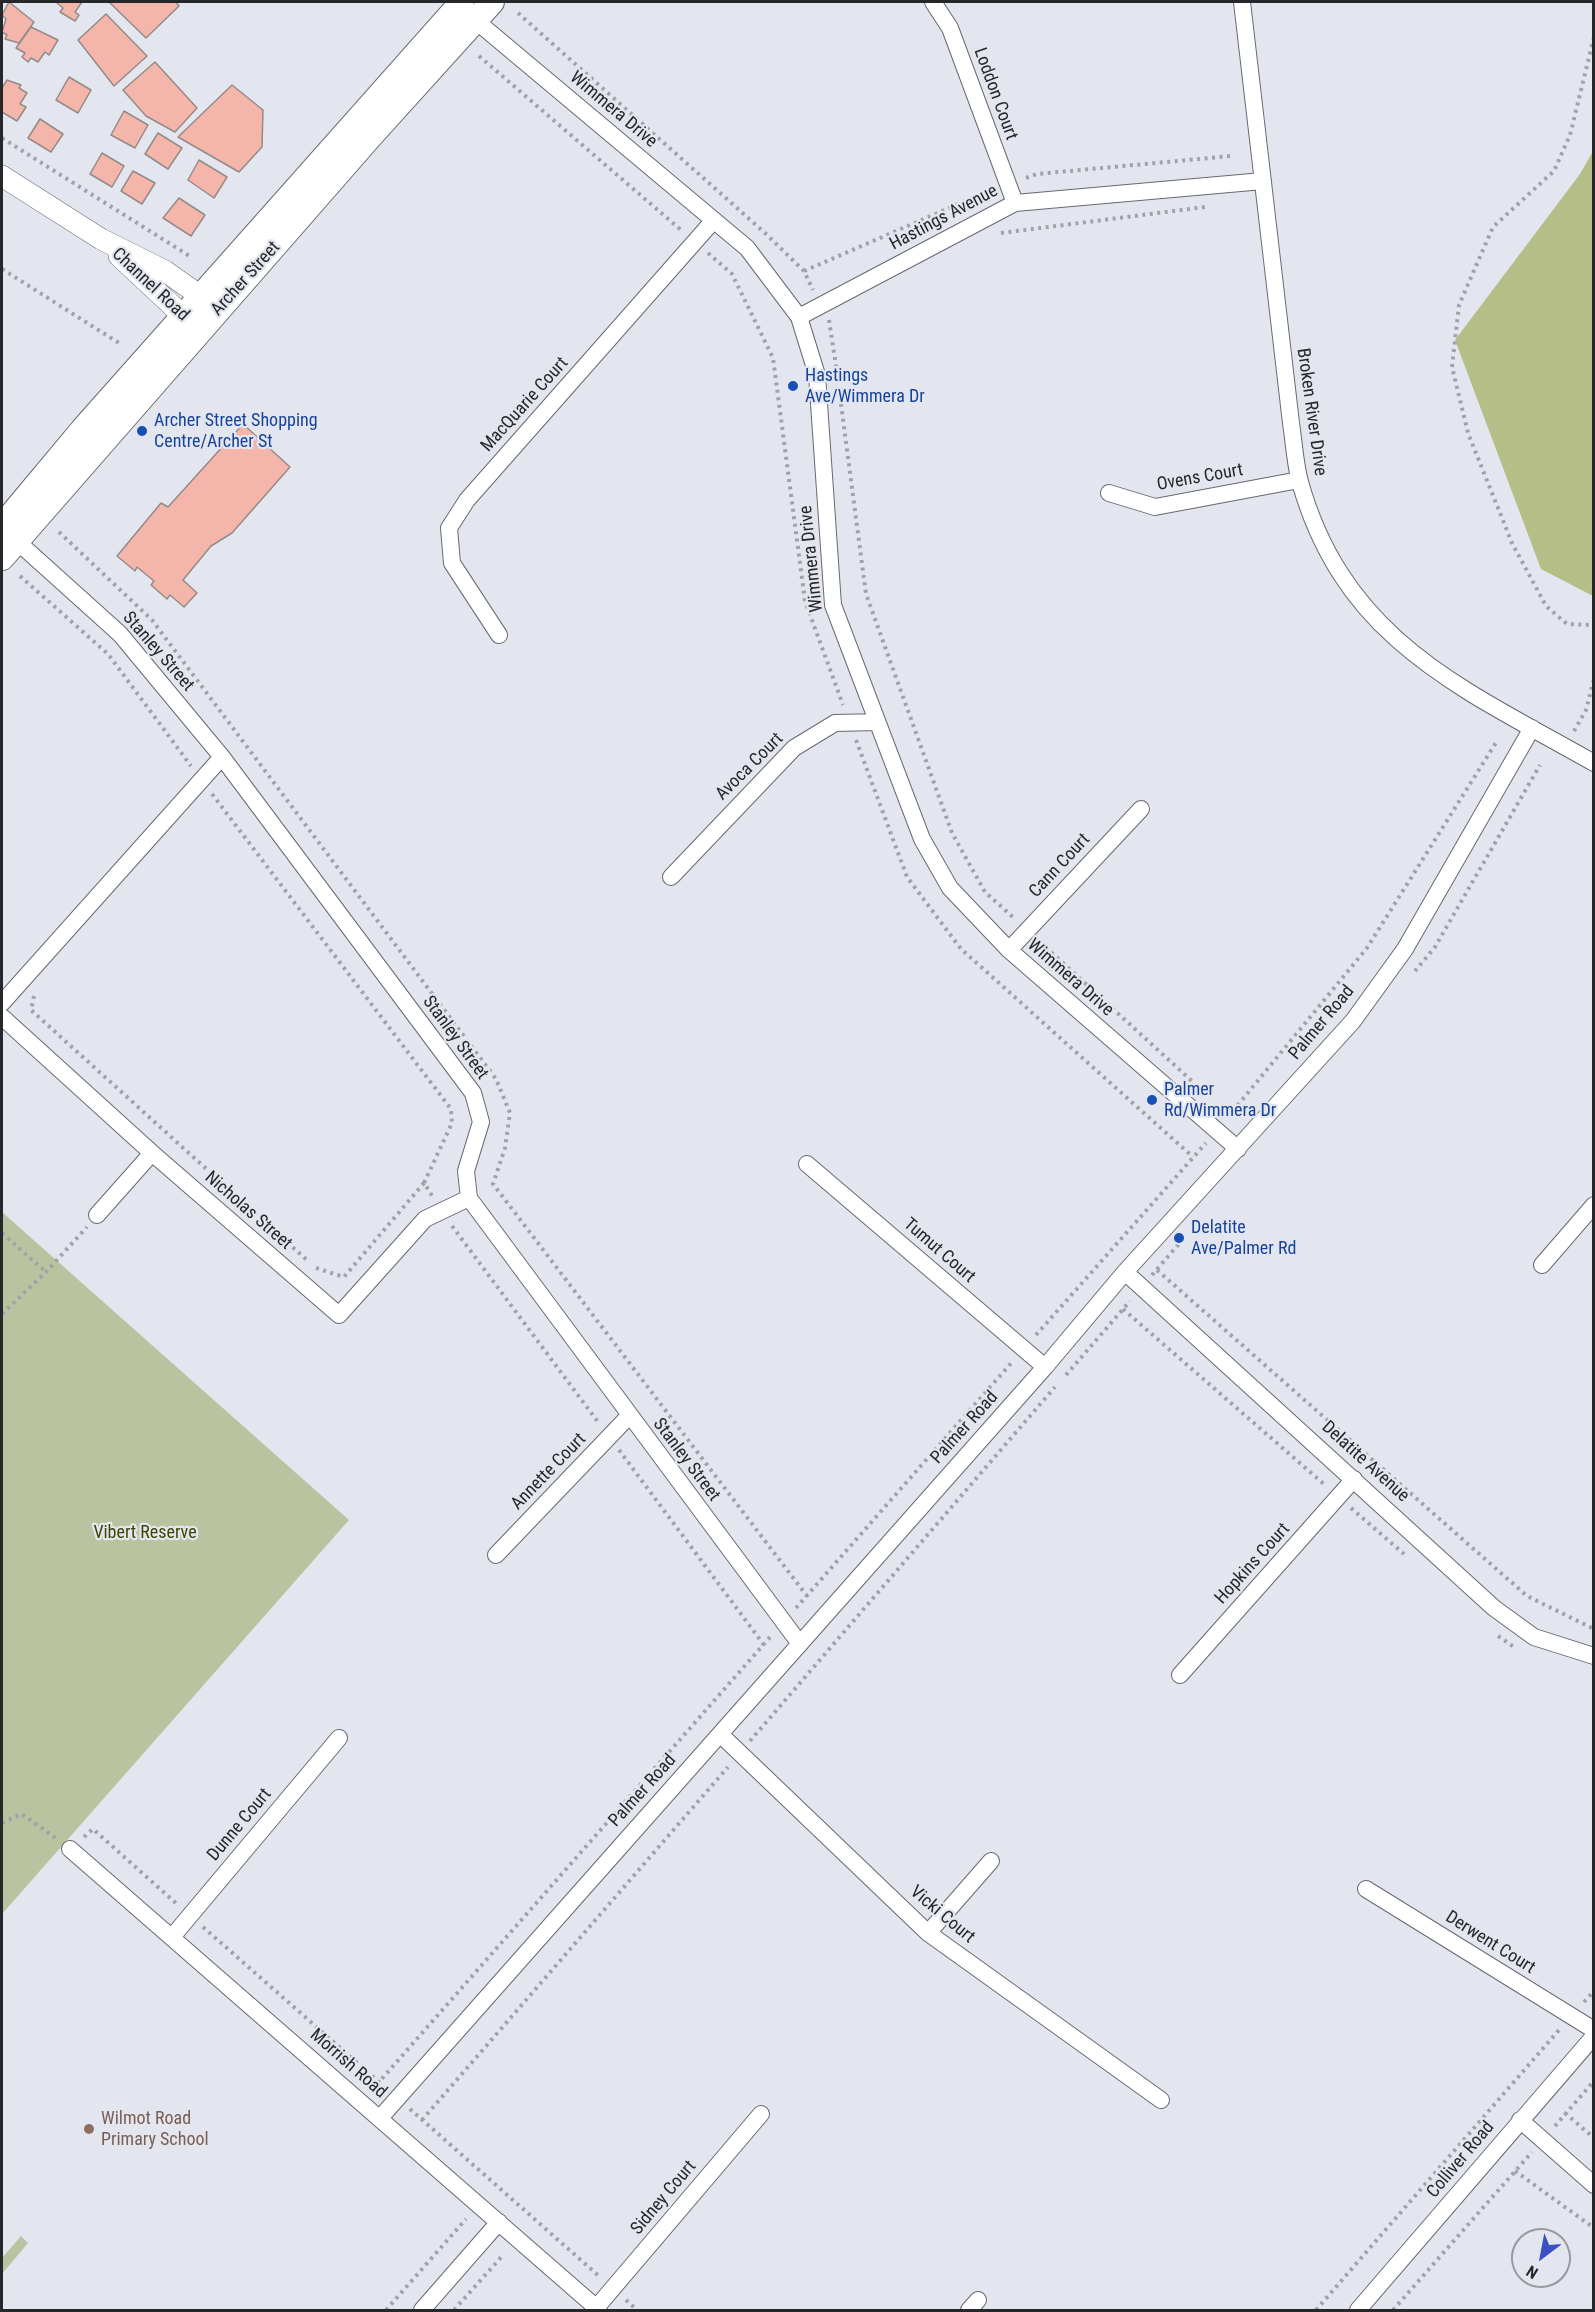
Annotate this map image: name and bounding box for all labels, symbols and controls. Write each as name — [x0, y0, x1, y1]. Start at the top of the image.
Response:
street label: Loddon Court — [968, 45, 1022, 143]
street label: Wimmera Drive — [565, 67, 661, 153]
street label: Hastings Avenue — [886, 180, 1002, 256]
street label: Archer Street — [207, 237, 285, 321]
street label: Channel Road — [107, 244, 193, 326]
street label: Broken River Drive — [1291, 347, 1331, 477]
street label: MacQuarie Court — [477, 353, 573, 457]
place label: Hastings Ave/Wimmera Dr — [805, 365, 925, 407]
marker: Hastings Ave/Wimmera Dr — [786, 379, 800, 393]
place label: Archer Street Shopping Centre/Archer St — [154, 410, 318, 452]
marker: Archer Street Shopping Centre/Archer St — [135, 424, 149, 438]
street label: Ovens Court — [1155, 460, 1245, 496]
street label: Wimmera Drive — [796, 505, 828, 613]
street label: Stanley Street — [118, 608, 198, 696]
street label: Avoca Court — [712, 729, 788, 805]
street label: Cann Court — [1025, 830, 1095, 902]
street label: Wimmera Drive — [1022, 935, 1118, 1021]
street label: Palmer Road — [1285, 981, 1359, 1065]
street label: Stanley Street — [417, 992, 493, 1084]
place label: Palmer Rd/Wimmera Dr — [1164, 1079, 1276, 1122]
marker: Palmer Rd/Wimmera Dr — [1145, 1093, 1159, 1107]
street label: Nicholas Street — [200, 1167, 296, 1255]
street label: Tumut Court — [899, 1214, 979, 1288]
place label: Delatite Ave/Palmer Rd — [1191, 1217, 1296, 1260]
marker: Delatite Ave/Palmer Rd — [1172, 1231, 1186, 1245]
street label: Palmer Road — [927, 1387, 1003, 1469]
street label: Stanley Street — [648, 1414, 724, 1506]
street label: Delatite Avenue — [1317, 1417, 1413, 1507]
street label: Annette Court — [507, 1429, 591, 1515]
street label: Hopkins Court — [1211, 1519, 1295, 1609]
park label: Vibert Reserve — [93, 1522, 197, 1544]
street label: Palmer Road — [605, 1750, 681, 1832]
street label: Dunne Court — [203, 1784, 277, 1866]
street label: Vicki Court — [905, 1882, 979, 1948]
street label: Derwent Court — [1441, 1907, 1539, 1979]
street label: Morrish Road — [305, 2025, 391, 2103]
place label: Wilmot Road Primary School — [101, 2108, 209, 2150]
street label: Colliver Road — [1423, 2117, 1499, 2203]
marker: Wilmot Road Primary School — [82, 2122, 96, 2136]
street label: Sidney Court — [627, 2156, 701, 2240]
north arrow — [1511, 2228, 1571, 2288]
text: N — [1523, 2261, 1541, 2283]

